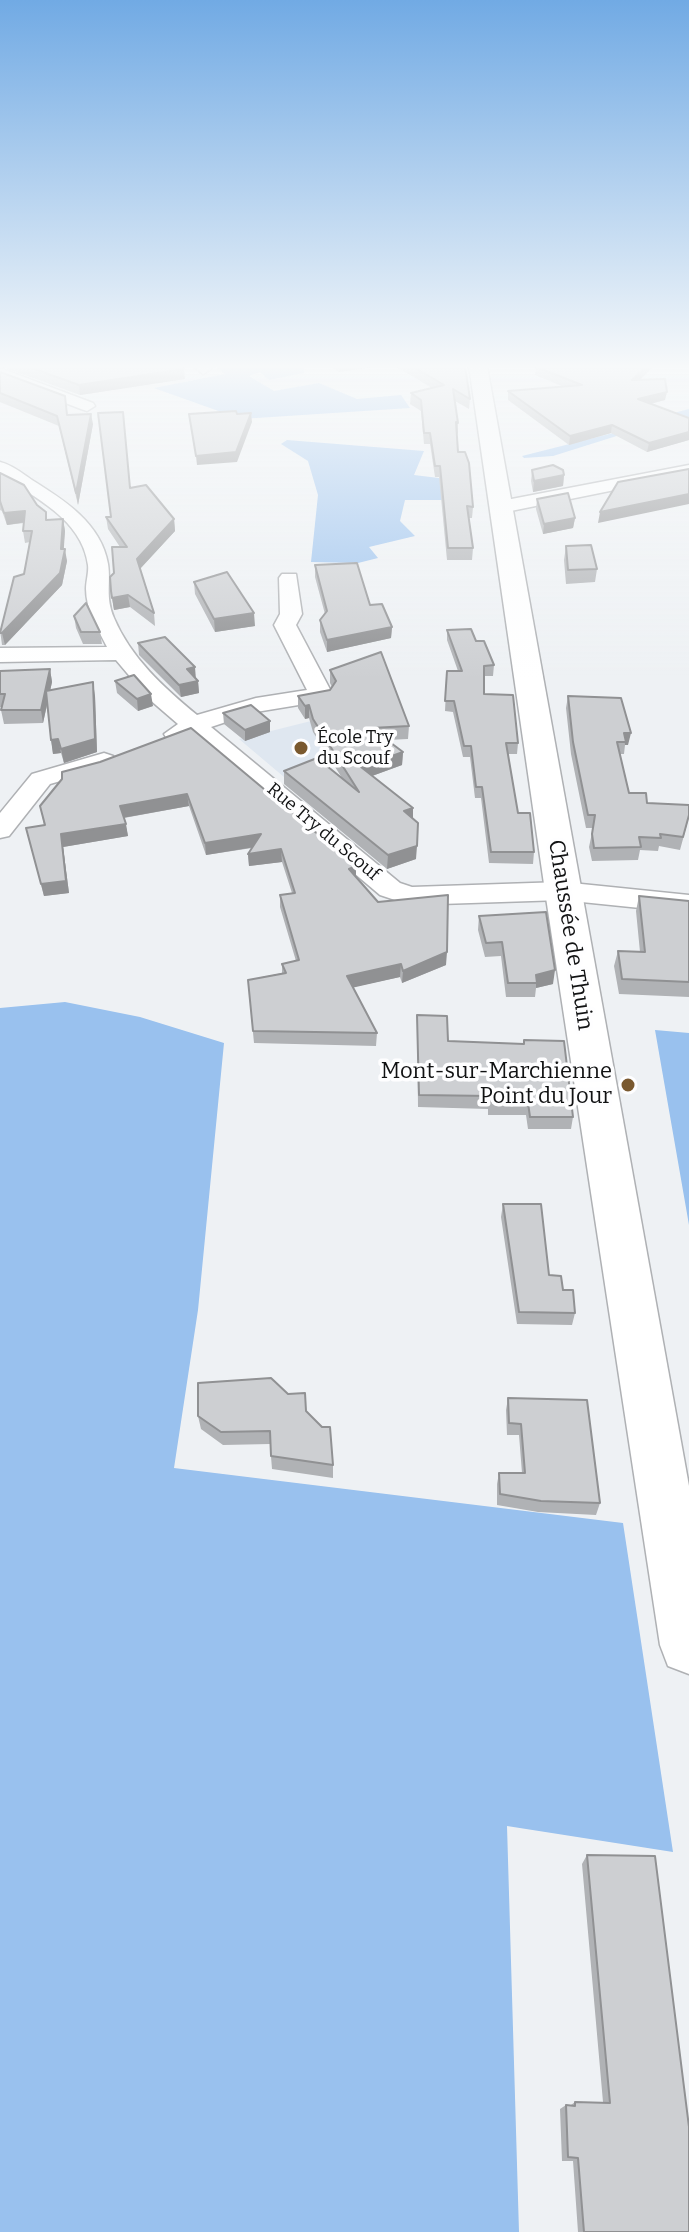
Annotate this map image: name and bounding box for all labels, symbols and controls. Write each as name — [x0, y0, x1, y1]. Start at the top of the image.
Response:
place label: École Try du Scouf — [317, 727, 394, 770]
marker: École Try du Scouf — [292, 739, 310, 757]
street label: Rue Try du Scouf — [262, 779, 384, 885]
street label: Chaussée de Thuin — [542, 838, 598, 1032]
place label: Mont-sur-Marchienne Point du Jour — [381, 1059, 612, 1110]
marker: Mont-sur-Marchienne Point du Jour — [619, 1076, 637, 1094]

